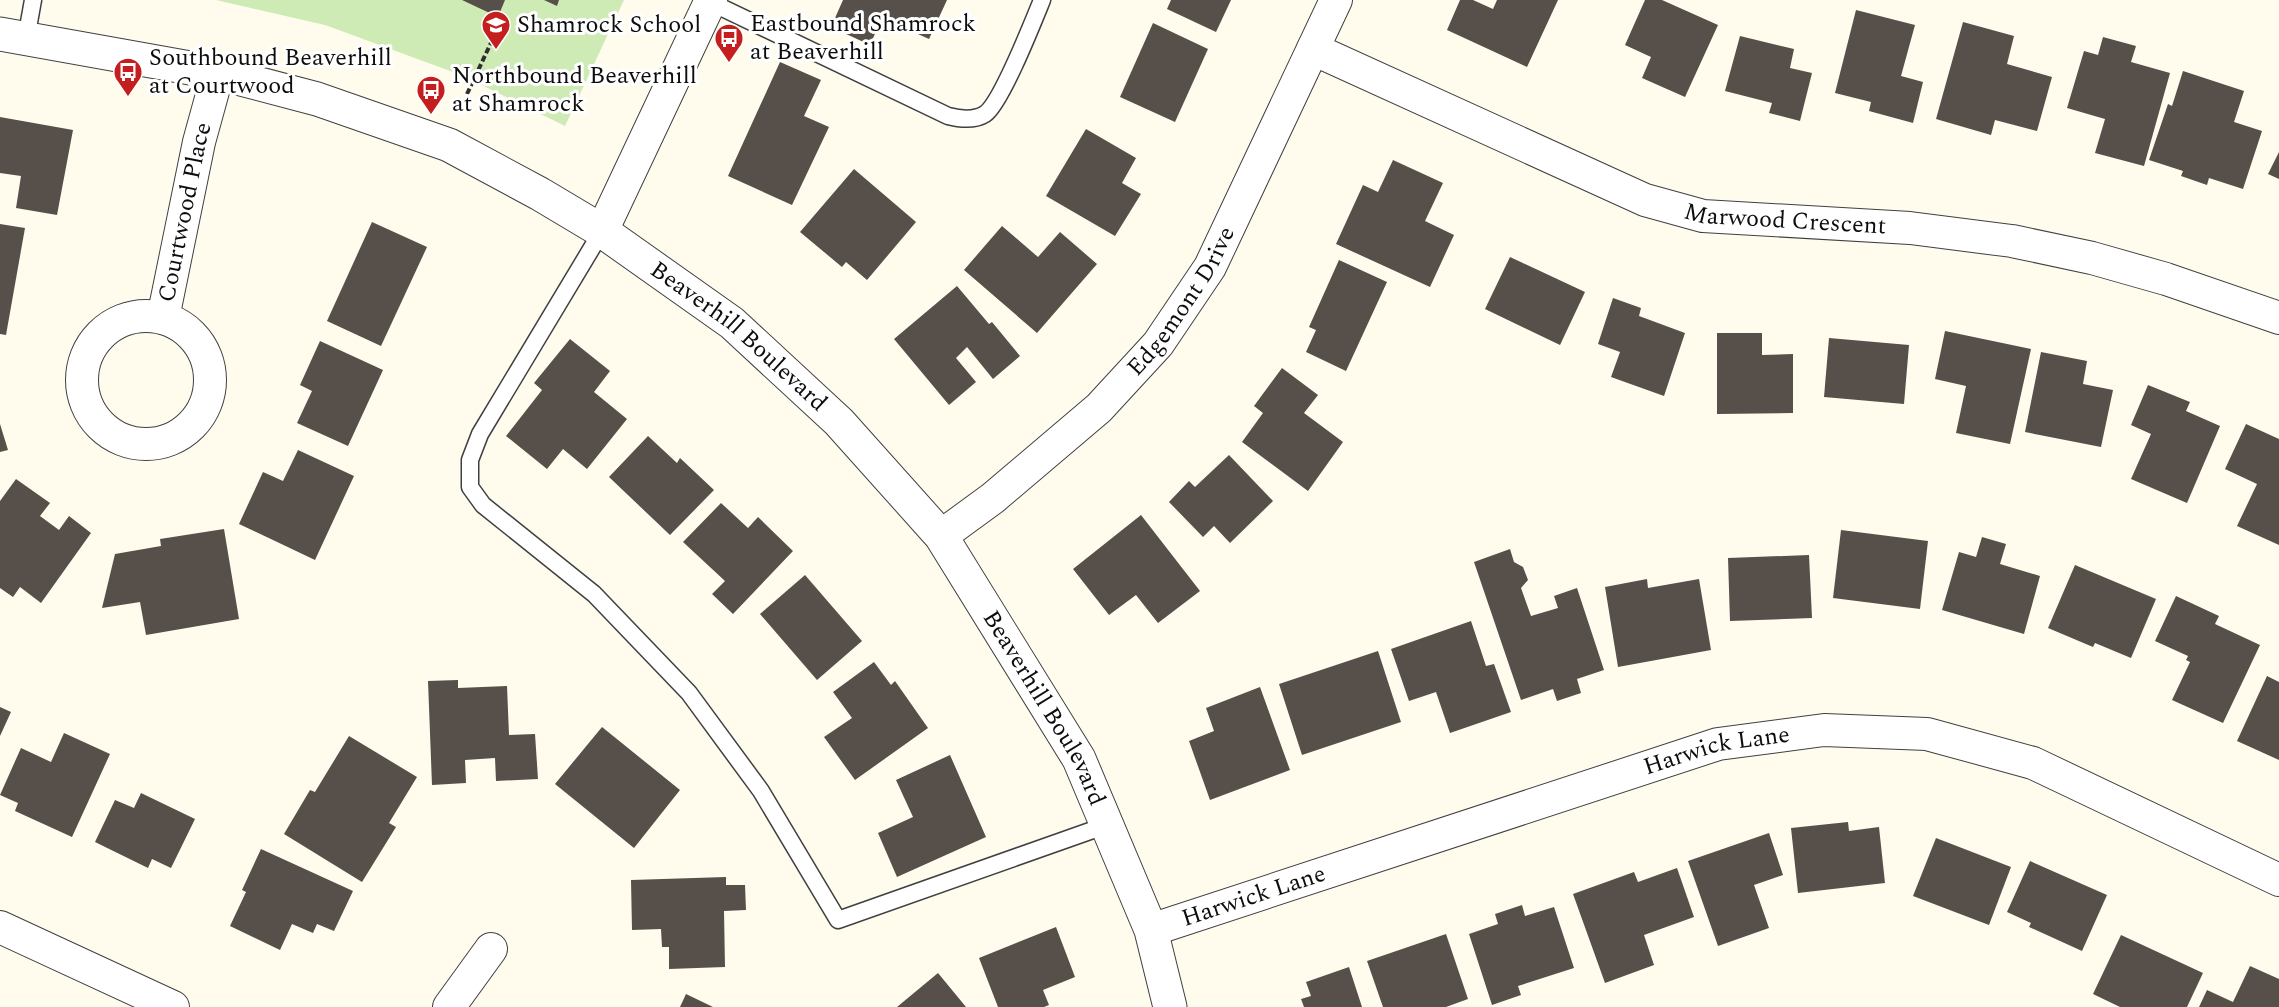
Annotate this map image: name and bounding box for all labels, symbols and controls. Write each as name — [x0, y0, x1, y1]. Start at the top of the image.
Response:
place label: Eastbound Shamrock at Beaverhill — [750, 6, 976, 70]
place label: Shamrock School — [517, 7, 701, 43]
school or university icon: Shamrock School — [480, 9, 512, 51]
bus stop icon: Eastbound Shamrock at Beaverhill — [713, 22, 745, 64]
place label: Southbound Beaverhill at Courtwood — [149, 40, 392, 104]
bus stop icon: Southbound Beaverhill at Courtwood — [112, 56, 144, 98]
place label: Northbound Beaverhill at Shamrock — [452, 58, 697, 122]
bus stop icon: Northbound Beaverhill at Shamrock — [415, 74, 447, 116]
street label: Courtwood Place — [149, 118, 222, 305]
street label: Marwood Crescent — [1680, 194, 1887, 245]
street label: Edgemont Drive — [1119, 221, 1245, 385]
street label: Beaverhill Boulevard — [642, 252, 835, 421]
street label: Beaverhill Boulevard — [973, 603, 1115, 811]
street label: Harwick Lane — [1639, 717, 1792, 785]
street label: Harwick Lane — [1177, 856, 1330, 937]

